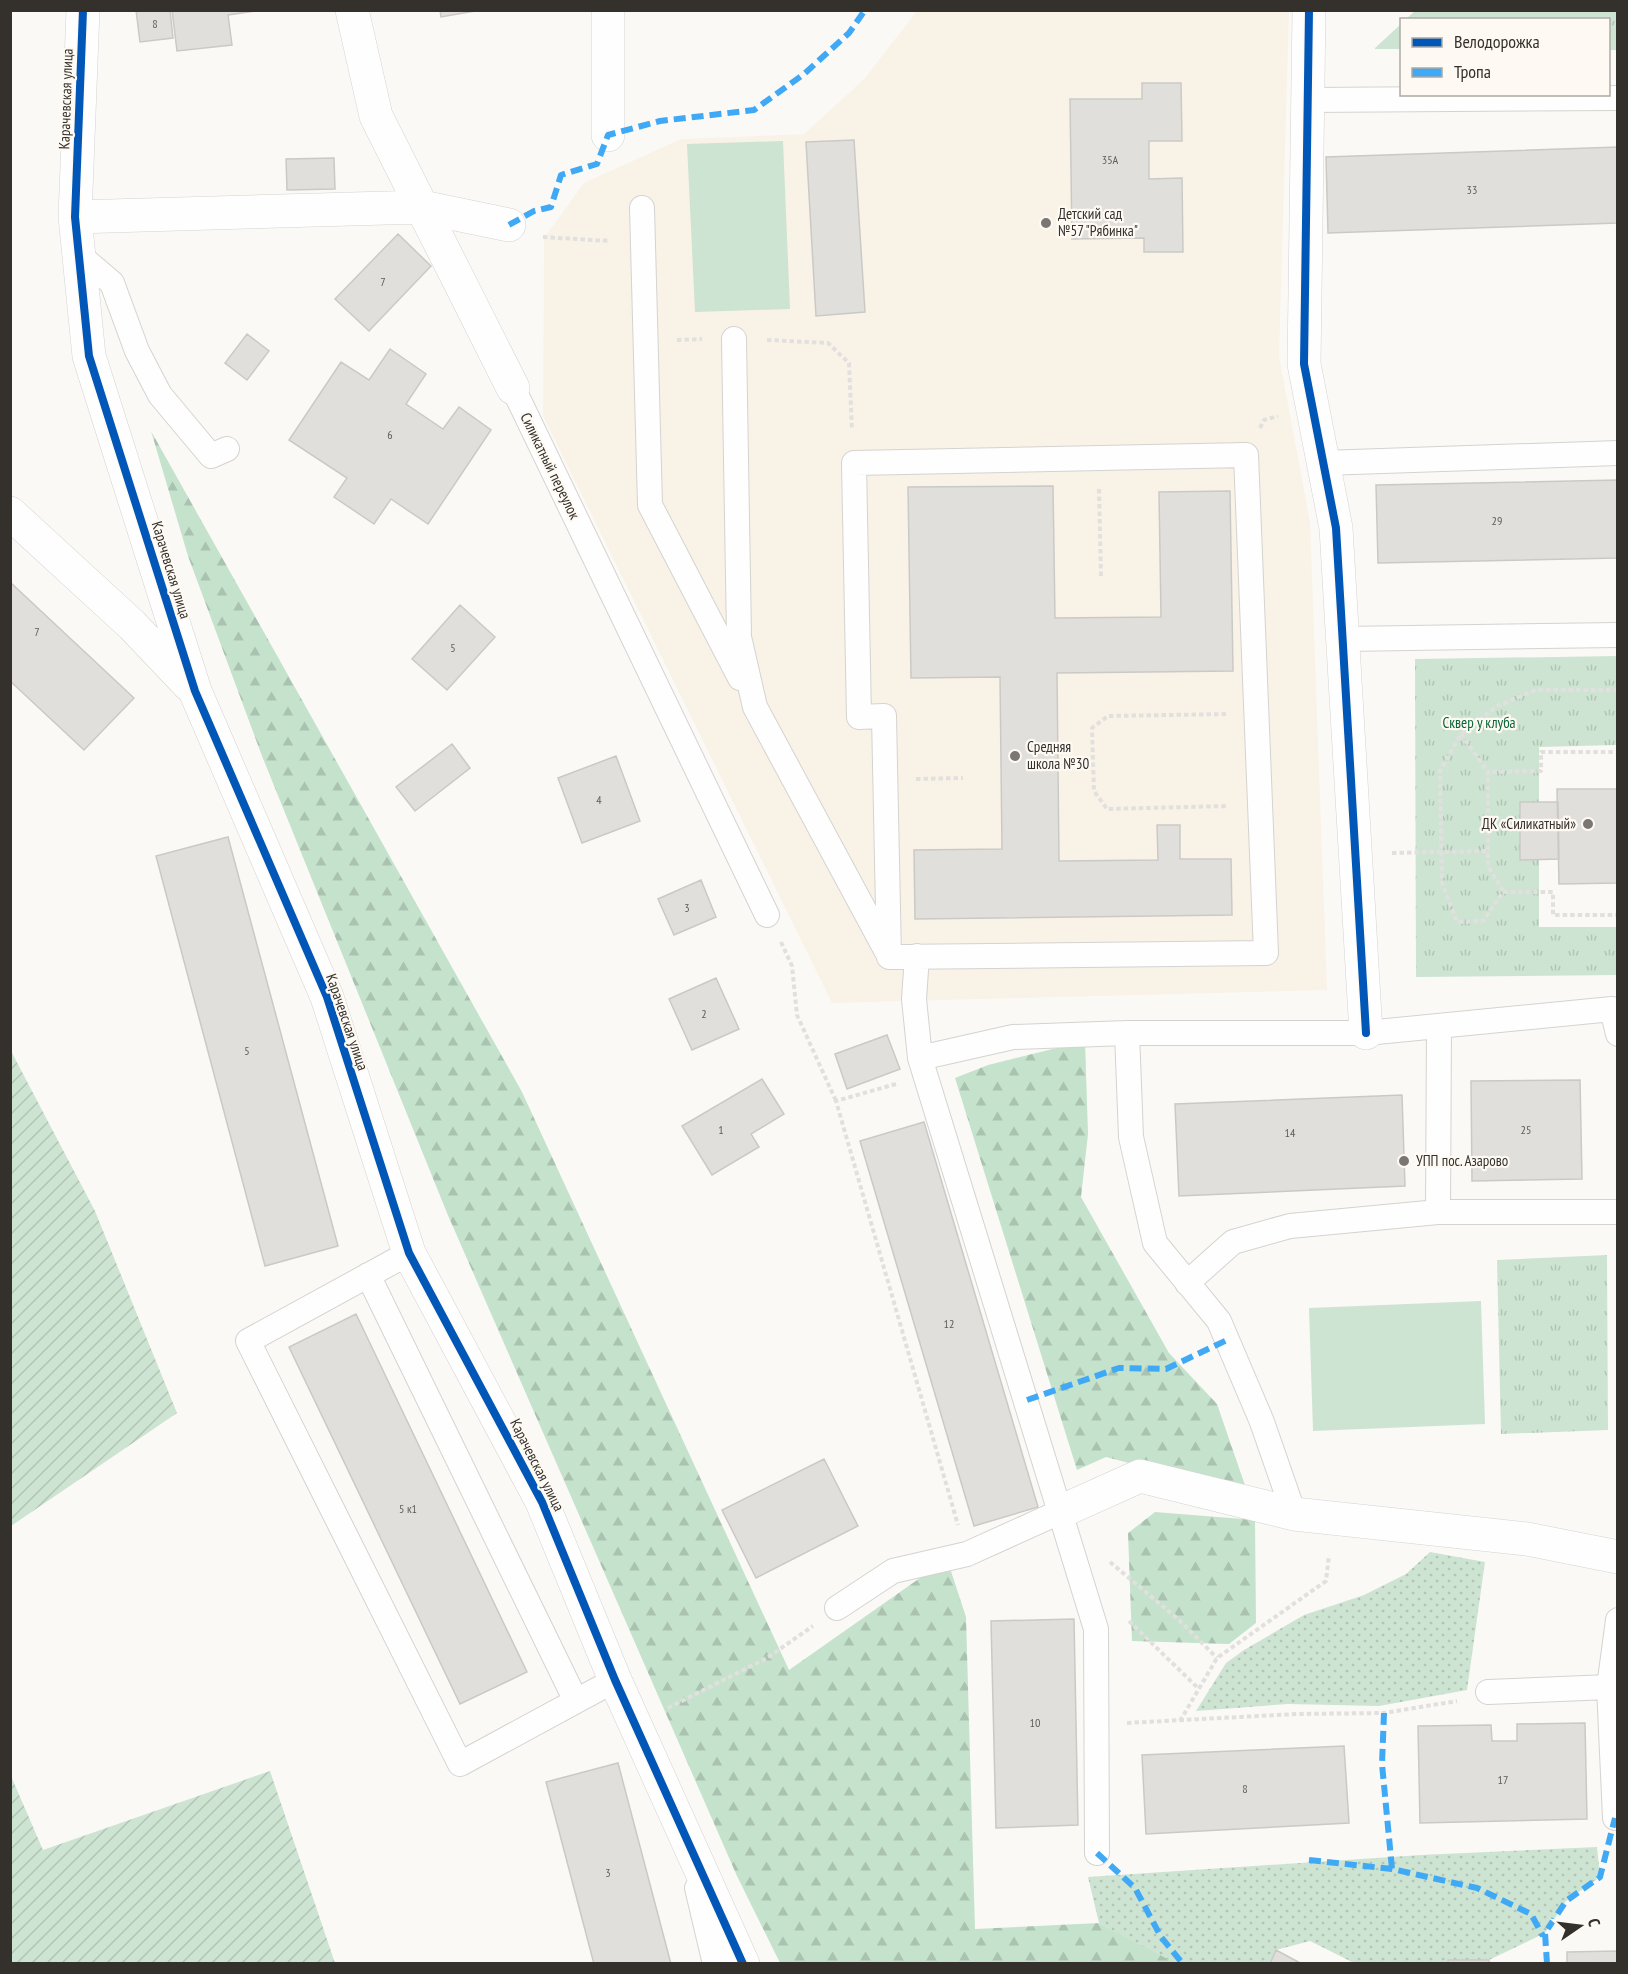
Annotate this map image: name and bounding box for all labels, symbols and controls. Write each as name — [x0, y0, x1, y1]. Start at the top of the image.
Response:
house number: 8 — [152, 16, 158, 31]
legend — [1400, 18, 1610, 96]
text: Велодорожка — [1454, 30, 1540, 53]
street label: Карачевская улица — [54, 48, 77, 150]
text: Тропа — [1454, 60, 1491, 83]
house number: 35А — [1102, 152, 1119, 167]
house number: 33 — [1467, 182, 1477, 197]
place label: Детский сад №57 "Рябинка" — [1058, 204, 1138, 240]
marker: Детский сад №57 "Рябинка" — [1039, 216, 1053, 230]
house number: 7 — [380, 274, 386, 289]
street label: Силикатный переулок — [516, 409, 585, 522]
house number: 6 — [387, 427, 393, 442]
house number: 29 — [1492, 513, 1502, 528]
street label: Карачевская улица — [148, 519, 195, 621]
house number: 7 — [34, 624, 40, 639]
house number: 5 — [450, 640, 456, 655]
park label: Сквер у клуба — [1442, 713, 1516, 732]
place label: Средняя школа №30 — [1027, 737, 1089, 773]
marker: Средняя школа №30 — [1008, 749, 1022, 763]
house number: 4 — [596, 792, 602, 807]
place label: ДК «Силикатный» — [1482, 814, 1576, 833]
marker: ДК «Силикатный» — [1581, 817, 1595, 831]
house number: 3 — [684, 900, 690, 915]
street label: Карачевская улица — [322, 971, 373, 1073]
house number: 2 — [701, 1006, 707, 1021]
house number: 5 — [244, 1043, 250, 1058]
house number: 1 — [718, 1122, 724, 1137]
house number: 25 — [1521, 1122, 1531, 1137]
house number: 14 — [1285, 1125, 1296, 1140]
place label: УПП пос. Азарово — [1416, 1151, 1508, 1170]
marker: УПП пос. Азарово — [1397, 1154, 1411, 1168]
house number: 12 — [944, 1316, 954, 1331]
street label: Карачевская улица — [506, 1415, 569, 1514]
house number: 5 к1 — [399, 1501, 417, 1516]
house number: 10 — [1030, 1715, 1040, 1730]
house number: 17 — [1498, 1772, 1508, 1787]
house number: 8 — [1242, 1781, 1248, 1796]
house number: 3 — [605, 1865, 611, 1880]
north arrow — [1550, 1896, 1610, 1956]
text: С — [1584, 1916, 1605, 1929]

